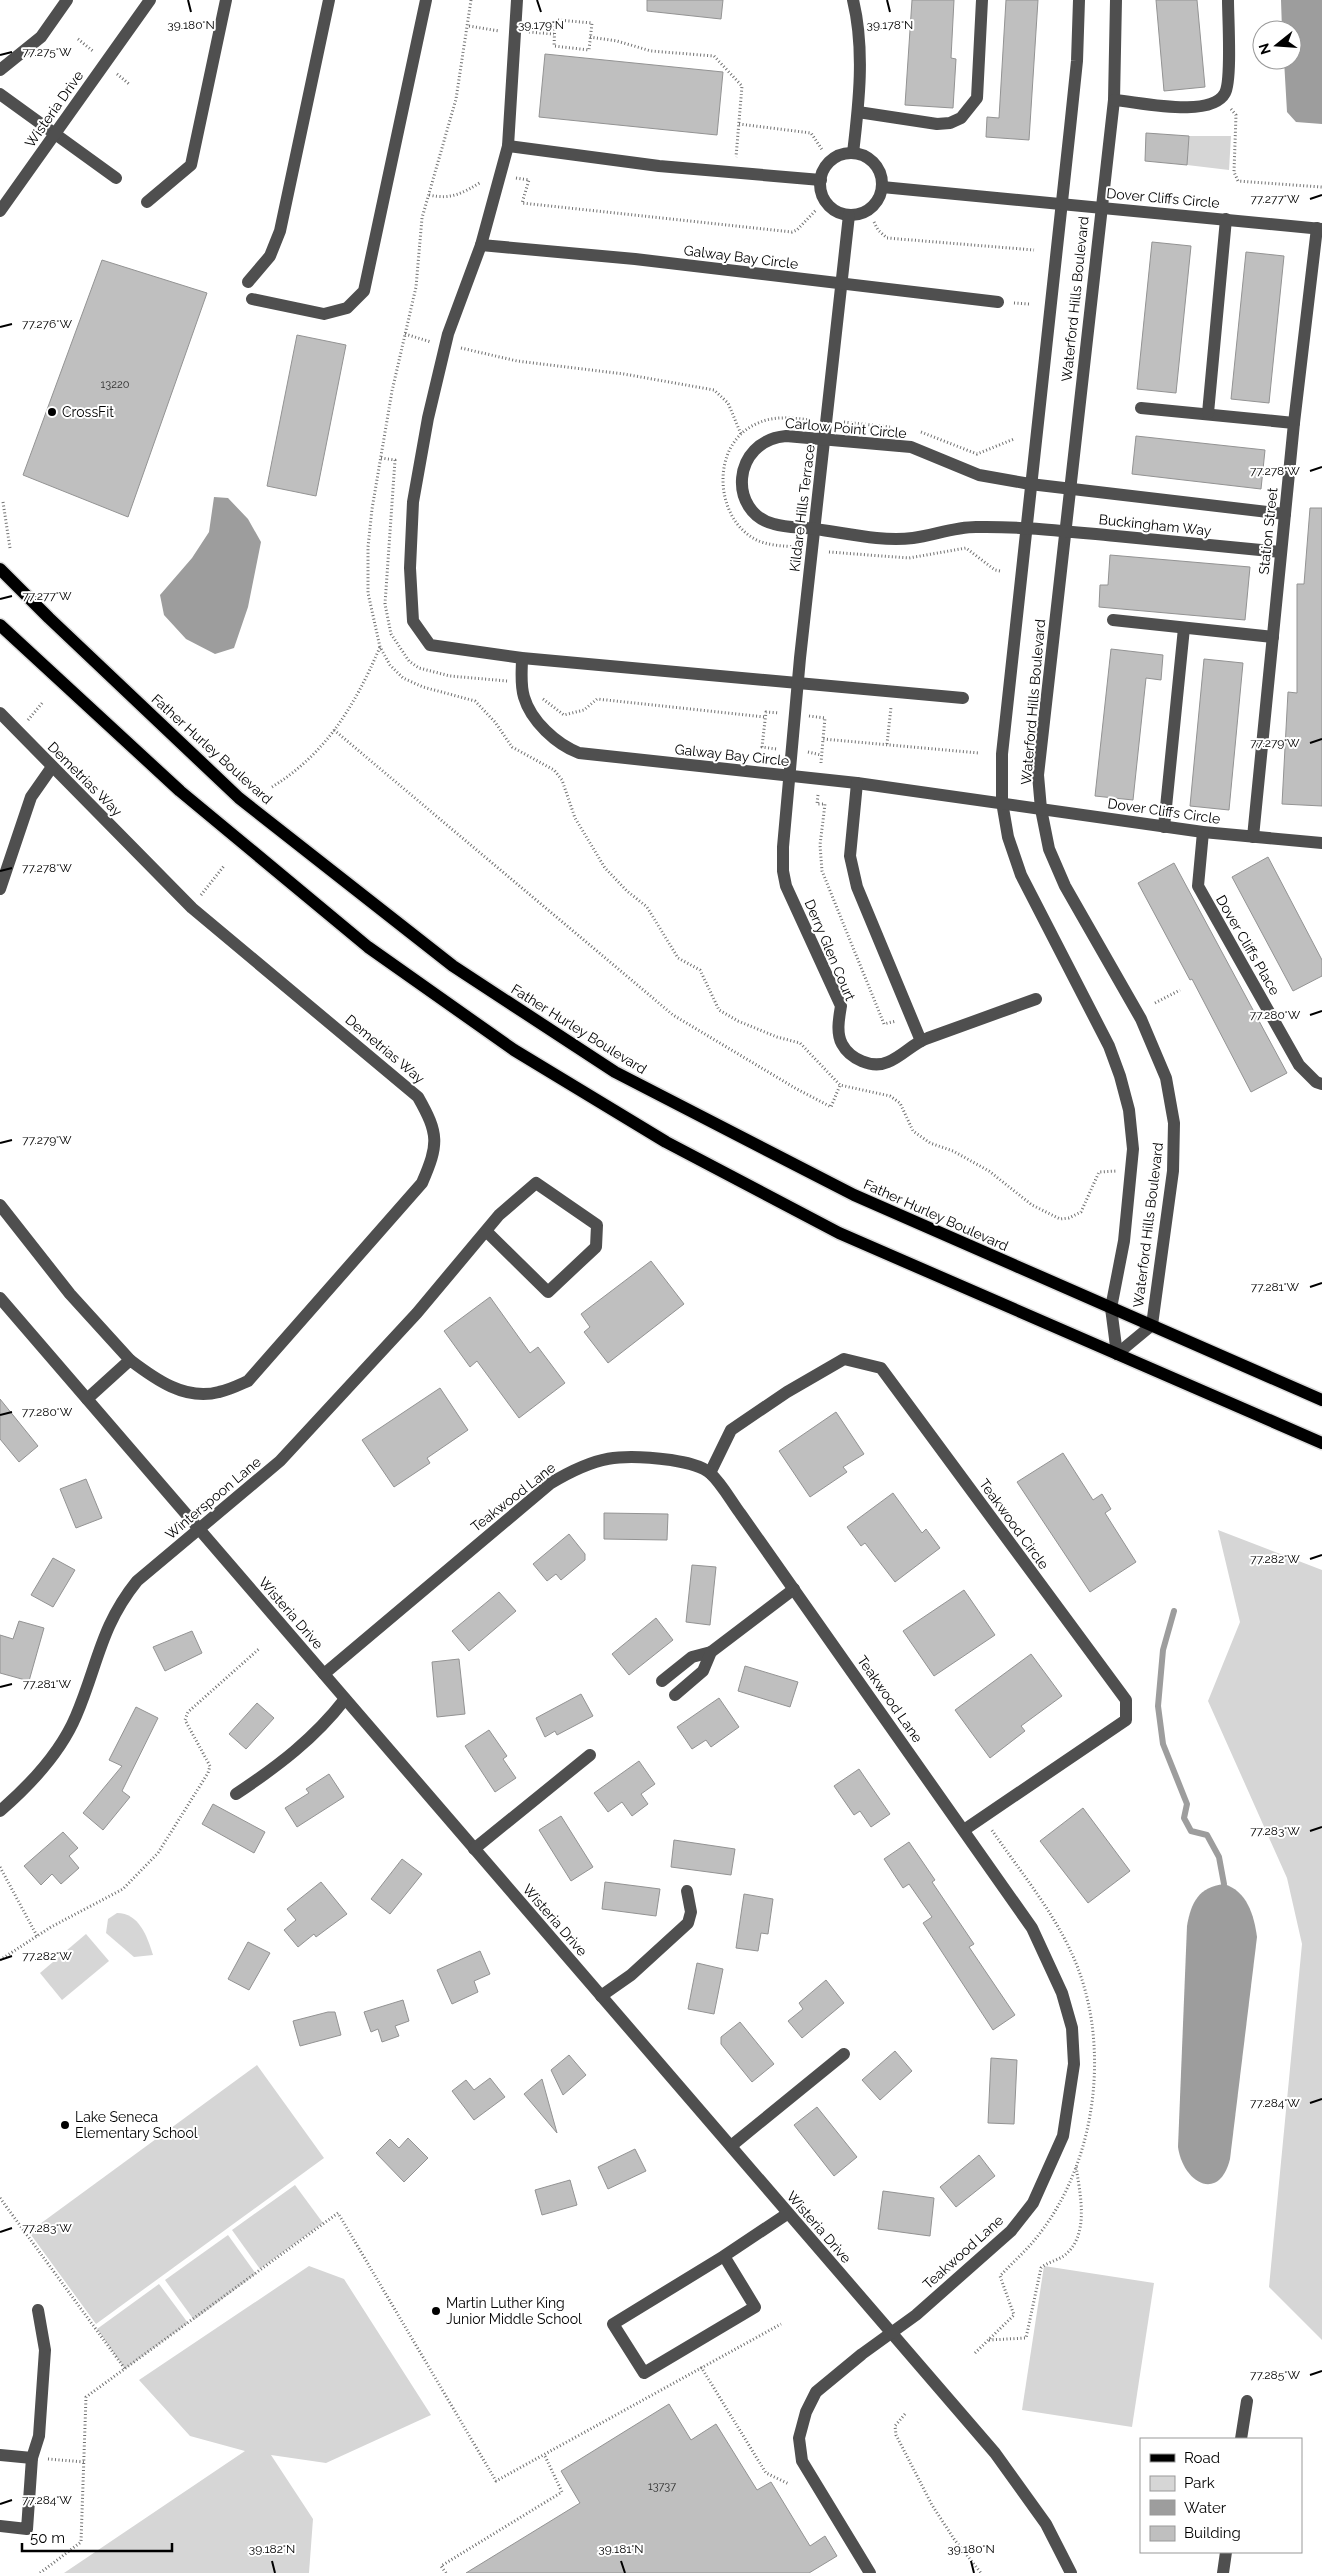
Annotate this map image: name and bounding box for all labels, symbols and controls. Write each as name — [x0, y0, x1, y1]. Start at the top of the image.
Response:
text: 39.180°N — [167, 18, 215, 32]
text: 39.179°N — [518, 18, 564, 32]
text: 39.178°N — [867, 18, 913, 32]
north arrow — [1252, 20, 1302, 70]
text: N — [1255, 41, 1274, 56]
text: 77.275°W — [22, 45, 72, 59]
street label: Wisteria Drive — [22, 68, 86, 150]
street label: Dover Cliffs Circle — [1106, 185, 1220, 211]
text: 77.277°W — [1250, 192, 1300, 206]
street label: Waterford Hills Boulevard — [1058, 215, 1092, 383]
street label: Galway Bay Circle — [683, 242, 799, 272]
text: 77.276°W — [22, 317, 72, 331]
house number: 13220 — [101, 378, 130, 391]
place label: CrossFit — [62, 404, 114, 420]
marker: CrossFit — [46, 406, 58, 418]
street label: Carlow Point Circle — [785, 415, 907, 441]
street label: Kildare Hills Terrace — [786, 443, 818, 573]
text: 77.278°W — [1250, 464, 1300, 478]
street label: Station Street — [1255, 486, 1281, 575]
street label: Buckingham Way — [1098, 511, 1213, 539]
text: 77.277°W — [22, 589, 72, 603]
street label: Waterford Hills Boulevard — [1018, 618, 1048, 786]
street label: Father Hurley Boulevard — [149, 691, 275, 807]
text: 77.279°W — [1250, 736, 1300, 750]
street label: Demetrias Way — [45, 739, 126, 820]
street label: Galway Bay Circle — [674, 741, 790, 769]
street label: Dover Cliffs Circle — [1107, 795, 1221, 827]
text: 77.278°W — [22, 861, 72, 875]
street label: Dover Cliffs Place — [1213, 892, 1283, 998]
street label: Derry Glen Court — [801, 897, 859, 1003]
street label: Father Hurley Boulevard — [508, 981, 650, 1077]
text: 77.280°W — [1250, 1008, 1301, 1022]
street label: Demetrias Way — [342, 1011, 428, 1087]
text: 77.279°W — [22, 1133, 72, 1147]
street label: Waterford Hills Boulevard — [1130, 1141, 1166, 1309]
street label: Father Hurley Boulevard — [861, 1176, 1011, 1254]
text: 77.281°W — [1251, 1280, 1300, 1294]
text: 77.280°W — [22, 1405, 73, 1419]
street label: Winterspoon Lane — [162, 1453, 264, 1543]
street label: Teakwood Lane — [468, 1459, 558, 1535]
street label: Teakwood Circle — [976, 1476, 1052, 1572]
text: 77.282°W — [1250, 1552, 1300, 1566]
street label: Wisteria Drive — [255, 1574, 327, 1652]
street label: Teakwood Lane — [854, 1652, 926, 1746]
text: 77.281°W — [23, 1677, 72, 1691]
text: 77.283°W — [1250, 1824, 1300, 1838]
street label: Wisteria Drive — [519, 1881, 591, 1959]
text: 77.282°W — [22, 1949, 72, 1963]
text: 77.284°W — [1250, 2096, 1300, 2110]
place label: Lake Seneca Elementary School — [75, 2109, 198, 2141]
marker: Lake Seneca Elementary School — [59, 2119, 71, 2131]
street label: Wisteria Drive — [783, 2188, 855, 2266]
street label: Teakwood Lane — [920, 2212, 1006, 2292]
text: 77.283°W — [22, 2221, 72, 2235]
place label: Martin Luther King Junior Middle School — [446, 2295, 582, 2327]
marker: Martin Luther King Junior Middle School — [430, 2305, 442, 2317]
text: 77.285°W — [1250, 2368, 1300, 2382]
legend — [1140, 2438, 1302, 2553]
text: Road — [1184, 2449, 1220, 2467]
text: Park — [1184, 2474, 1215, 2492]
house number: 13737 — [648, 2480, 676, 2493]
text: 77.284°W — [22, 2493, 72, 2507]
text: Water — [1184, 2499, 1227, 2517]
scale bar — [22, 2520, 172, 2552]
text: Building — [1184, 2524, 1241, 2542]
text: 50 m — [30, 2529, 65, 2547]
text: 39.182°N — [249, 2542, 295, 2556]
text: 39.181°N — [598, 2542, 644, 2556]
text: 39.180°N — [947, 2542, 995, 2556]

